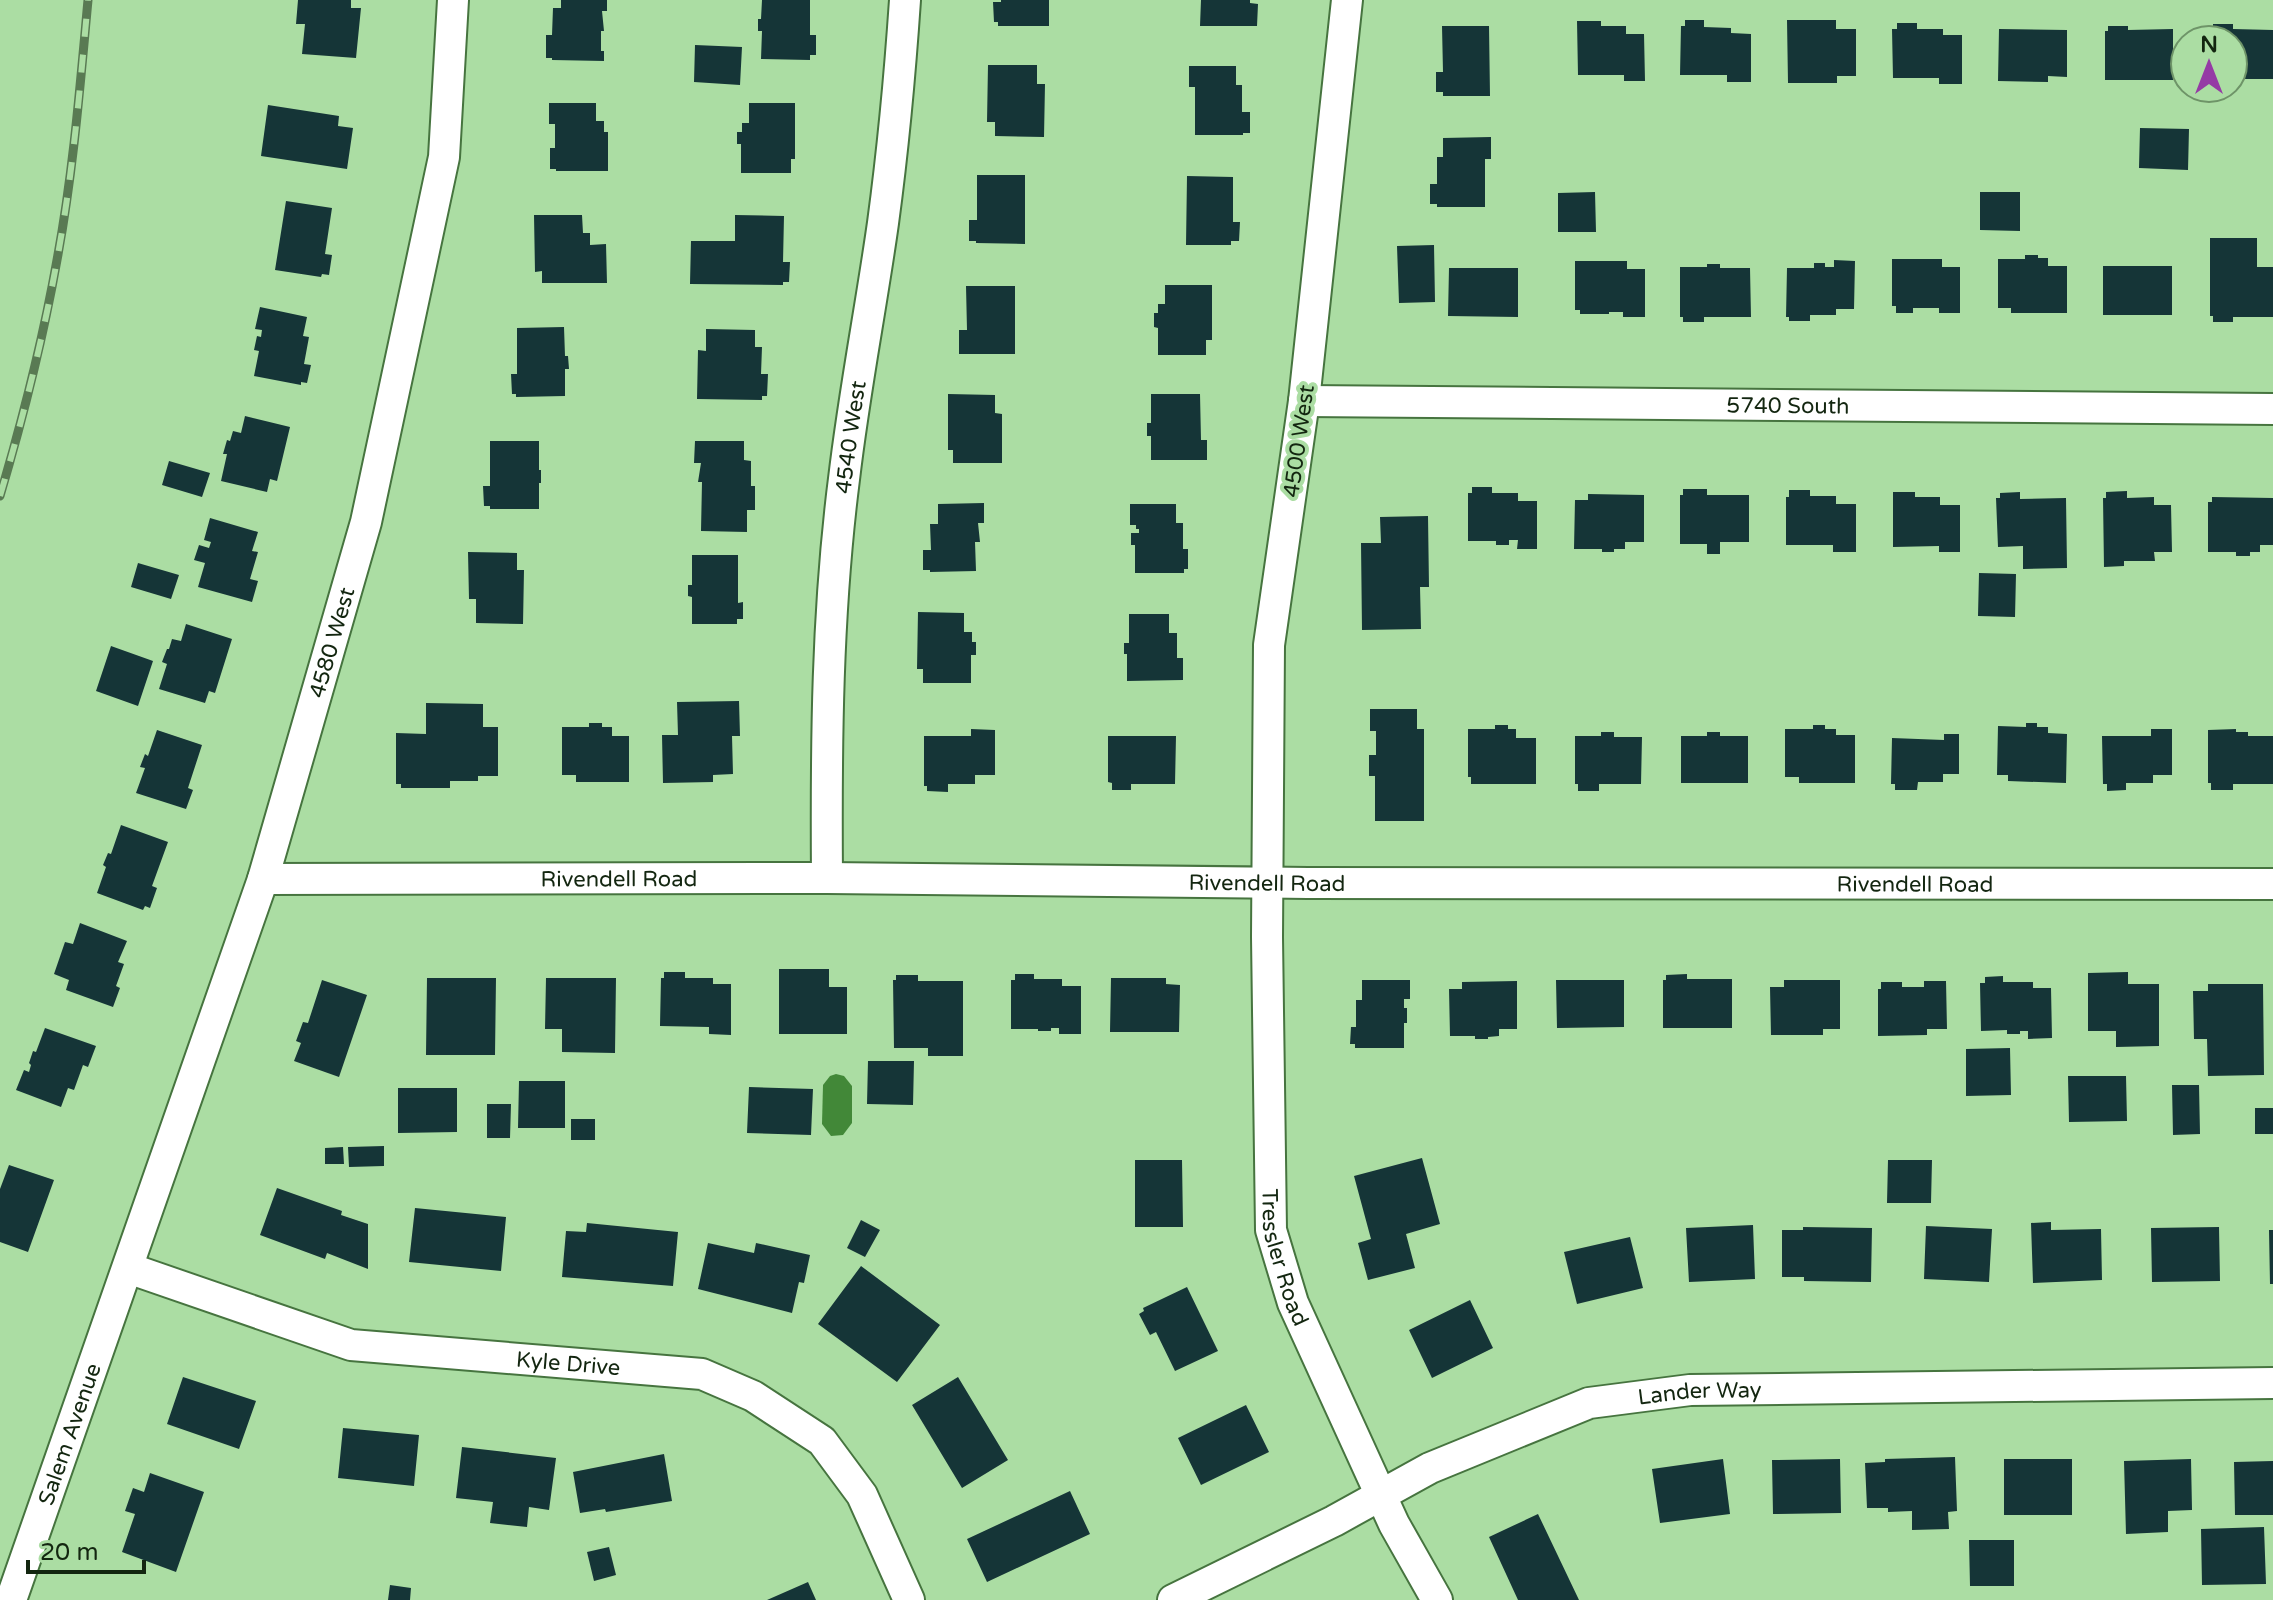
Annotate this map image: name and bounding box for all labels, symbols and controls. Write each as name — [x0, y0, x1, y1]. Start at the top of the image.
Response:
north arrow — [2169, 24, 2249, 104]
text: N — [2200, 32, 2218, 58]
street label: 4540 West — [830, 379, 872, 495]
street label: 4500 West — [1278, 383, 1320, 499]
street label: 5740 South — [1726, 392, 1850, 420]
street label: 4580 West — [304, 584, 360, 701]
street label: Rivendell Road — [541, 866, 697, 893]
street label: Rivendell Road — [1188, 870, 1345, 897]
street label: Rivendell Road — [1837, 872, 1993, 898]
street label: Tressler Road — [1256, 1188, 1314, 1330]
street label: Kyle Drive — [515, 1347, 621, 1381]
street label: Salem Avenue — [33, 1360, 107, 1509]
street label: Lander Way — [1636, 1377, 1762, 1411]
scale bar — [28, 1524, 144, 1574]
text: 20 m — [40, 1538, 98, 1567]

